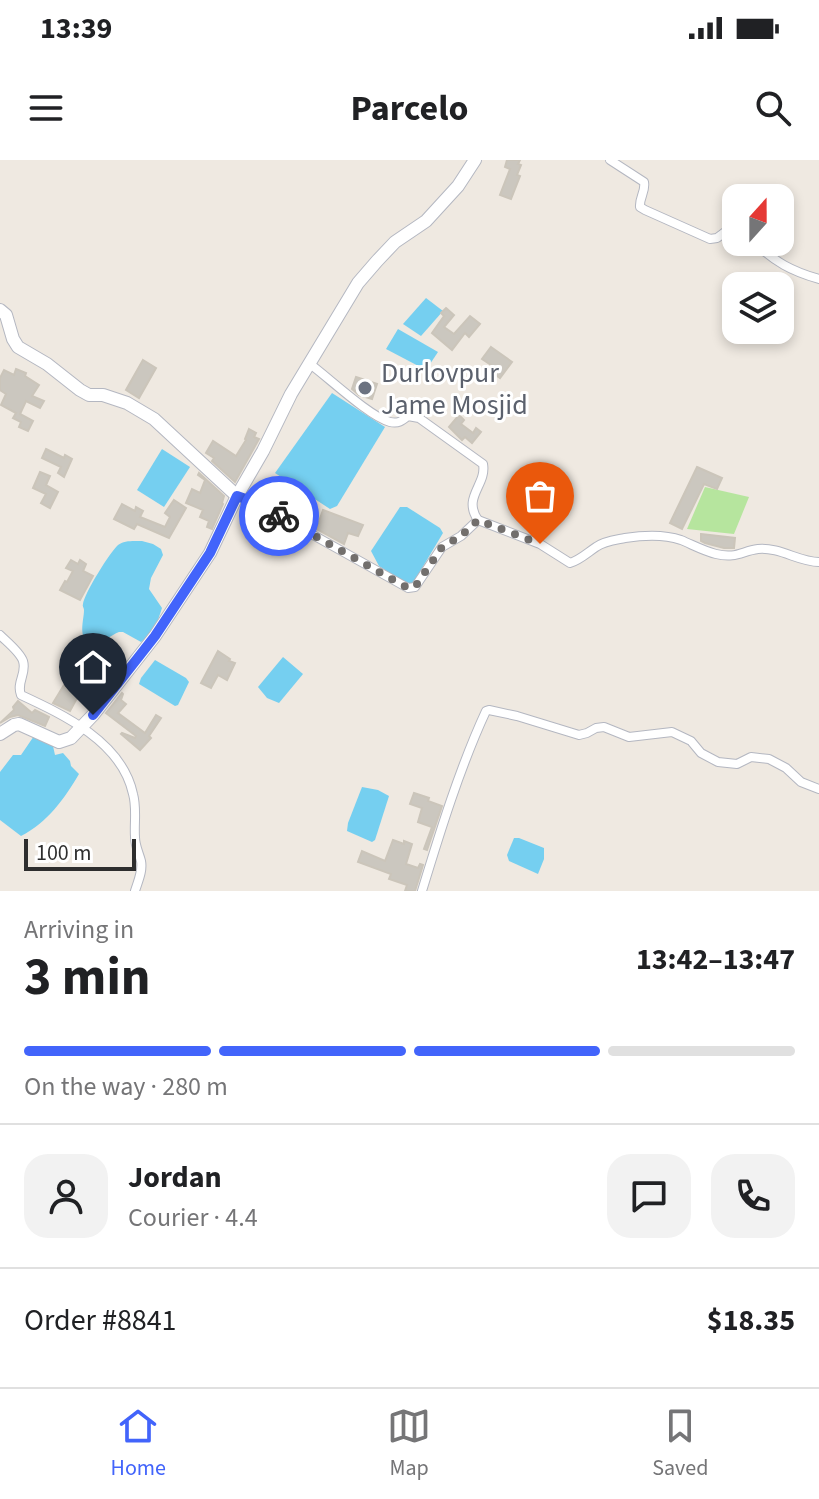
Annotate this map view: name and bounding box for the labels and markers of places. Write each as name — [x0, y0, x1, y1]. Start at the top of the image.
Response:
place label: Durlovpur Jame Mosjid — [381, 353, 528, 425]
marker: Durlovpur Jame Mosjid — [356, 379, 374, 397]
pin — [506, 462, 574, 544]
pin — [59, 633, 127, 715]

